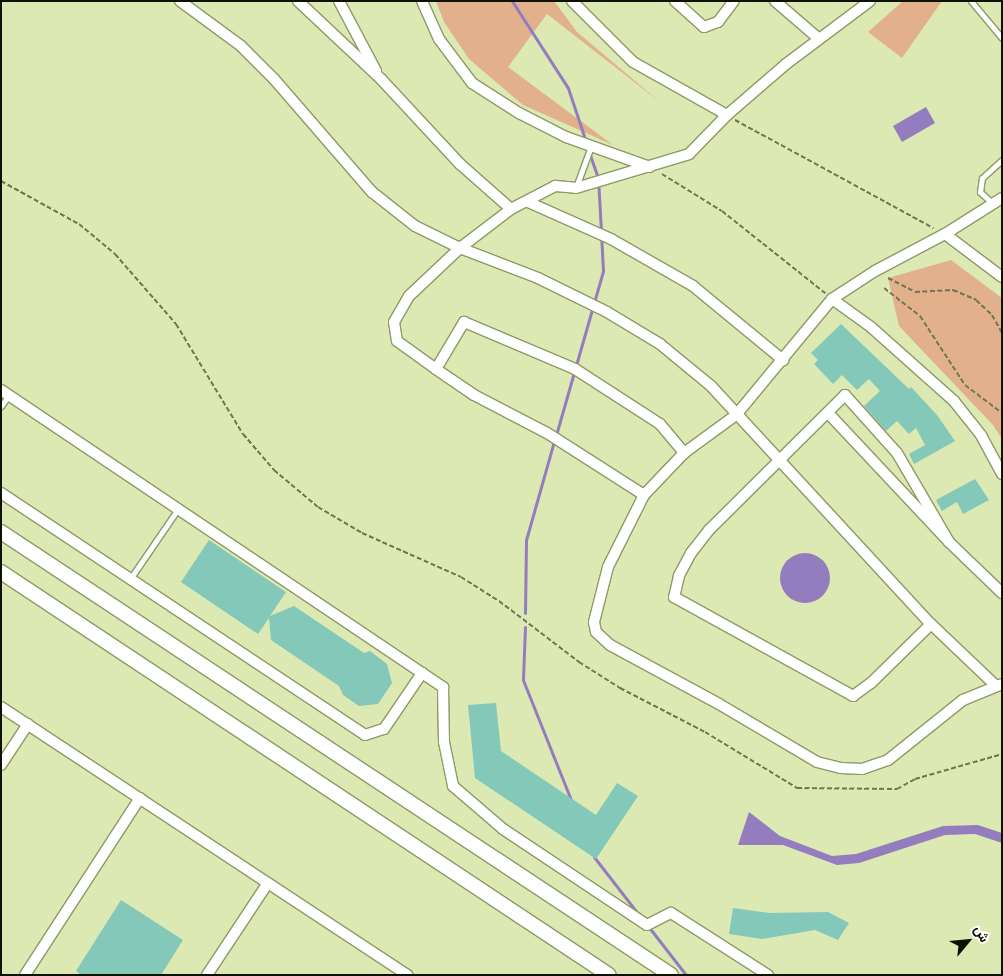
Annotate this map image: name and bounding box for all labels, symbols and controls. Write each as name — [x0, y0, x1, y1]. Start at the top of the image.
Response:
north arrow — [943, 916, 993, 966]
text: ش — [970, 922, 993, 945]

